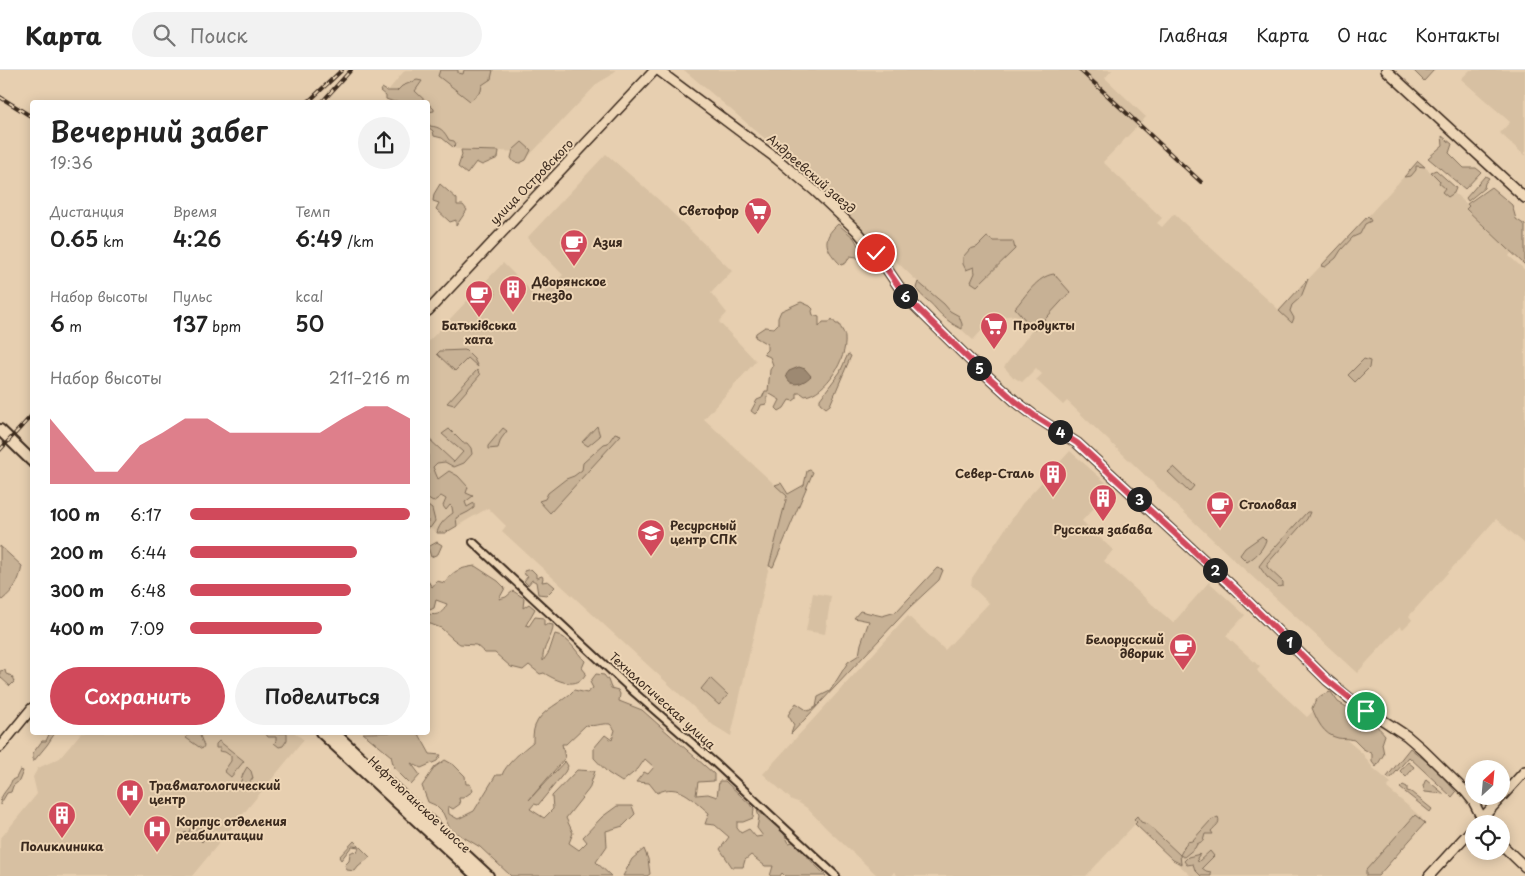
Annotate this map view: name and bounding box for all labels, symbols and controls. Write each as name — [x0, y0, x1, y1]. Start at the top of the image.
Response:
search box — [132, 12, 482, 57]
text: Карта — [25, 17, 102, 53]
icon: search — [150, 21, 178, 49]
text: Поиск — [190, 21, 248, 49]
text: Главная — [1159, 21, 1228, 48]
text: Карта — [1256, 21, 1309, 48]
text: О нас — [1337, 21, 1387, 48]
text: Контакты — [1415, 21, 1500, 48]
text: Вечерний забег — [50, 109, 268, 152]
button: share — [358, 117, 410, 169]
street label: Андреевский заезд — [763, 130, 860, 217]
street label: улица Островского — [485, 134, 577, 228]
text: 19:36 — [50, 150, 93, 174]
supermarket icon: Светофор — [743, 196, 773, 235]
text: Дистанция — [50, 201, 124, 222]
text: Время — [173, 201, 217, 222]
text: Темп — [295, 201, 331, 222]
place label: Светофор — [678, 201, 739, 219]
text: 0.65 — [50, 222, 98, 254]
text: 4:26 — [173, 222, 221, 254]
text: 6:49 — [295, 222, 343, 254]
cafe icon: Азия — [559, 228, 589, 267]
text: km — [98, 231, 124, 252]
text: /km — [343, 231, 374, 252]
pin — [855, 232, 897, 274]
place label: Азия — [592, 233, 623, 251]
icon: check — [862, 239, 890, 267]
place label: Дворянское гнездо — [531, 272, 607, 304]
building icon: Дворянское гнездо — [498, 274, 528, 313]
cafe icon: Батькiвська хата — [464, 279, 494, 318]
pin: 6 — [892, 284, 918, 308]
text: Набор высоты — [50, 286, 148, 307]
text: Пульс — [173, 286, 212, 307]
text: kcal — [295, 286, 323, 307]
text: 6 — [901, 286, 910, 307]
text: 6 — [50, 307, 65, 339]
text: 137 — [173, 307, 208, 339]
text: 50 — [295, 307, 324, 339]
supermarket icon: Продукты — [979, 311, 1009, 350]
text: m — [65, 316, 82, 337]
text: bpm — [208, 316, 241, 337]
place label: Батькiвська хата — [441, 316, 517, 348]
place label: Продукты — [1013, 316, 1075, 334]
pin: 5 — [966, 356, 992, 380]
text: 5 — [975, 358, 984, 379]
text: Набор высоты — [50, 365, 162, 389]
text: 211–216 m — [329, 365, 410, 389]
pin: 4 — [1048, 420, 1072, 444]
text: 4 — [1056, 422, 1065, 443]
building icon: Север-Сталь — [1038, 459, 1068, 498]
place label: Север-Сталь — [955, 464, 1034, 482]
building icon: Русская забава — [1088, 483, 1118, 522]
pin: 3 — [1126, 486, 1152, 512]
text: 3 — [1135, 489, 1144, 510]
cafe icon: Столовая — [1205, 490, 1235, 529]
place label: Столовая — [1239, 495, 1297, 513]
text: 100 m — [50, 502, 100, 526]
text: 6:17 — [130, 502, 162, 526]
place label: Ресурсный центр СПК — [670, 516, 738, 548]
school or university icon: Ресурсный центр СПК — [636, 518, 666, 557]
place label: Русская забава — [1053, 520, 1153, 538]
text: 200 m — [50, 540, 104, 564]
text: 6:44 — [130, 540, 167, 564]
pin: 2 — [1202, 558, 1228, 582]
text: 2 — [1211, 560, 1220, 581]
text: 300 m — [50, 578, 104, 602]
text: 6:48 — [130, 578, 166, 602]
text: 400 m — [50, 616, 104, 640]
text: 7:09 — [130, 616, 164, 640]
place label: Белорусский дворик — [1086, 630, 1164, 662]
pin: 1 — [1276, 630, 1302, 654]
cafe icon: Белорусский дворик — [1168, 632, 1198, 671]
text: 1 — [1286, 632, 1293, 653]
street label: Технологическая улица — [605, 648, 720, 753]
button: Сохранить — [50, 667, 225, 725]
button: Поделиться — [235, 667, 410, 725]
pin — [1345, 690, 1387, 732]
icon: arrive — [1352, 697, 1380, 725]
street label: Нефтеюганское шоссе — [364, 752, 475, 857]
north arrow — [1465, 760, 1510, 805]
map controls — [1465, 760, 1510, 860]
place label: Травматологический центр — [149, 776, 281, 808]
hospital icon: Травматологический центр — [115, 778, 145, 817]
building icon: Поликлиника — [47, 800, 77, 839]
place label: Корпус отделения реабилитации — [176, 812, 287, 844]
hospital icon: Корпус отделения реабилитации — [142, 814, 172, 853]
button: locate — [1465, 815, 1510, 860]
place label: Поликлиника — [20, 837, 104, 855]

